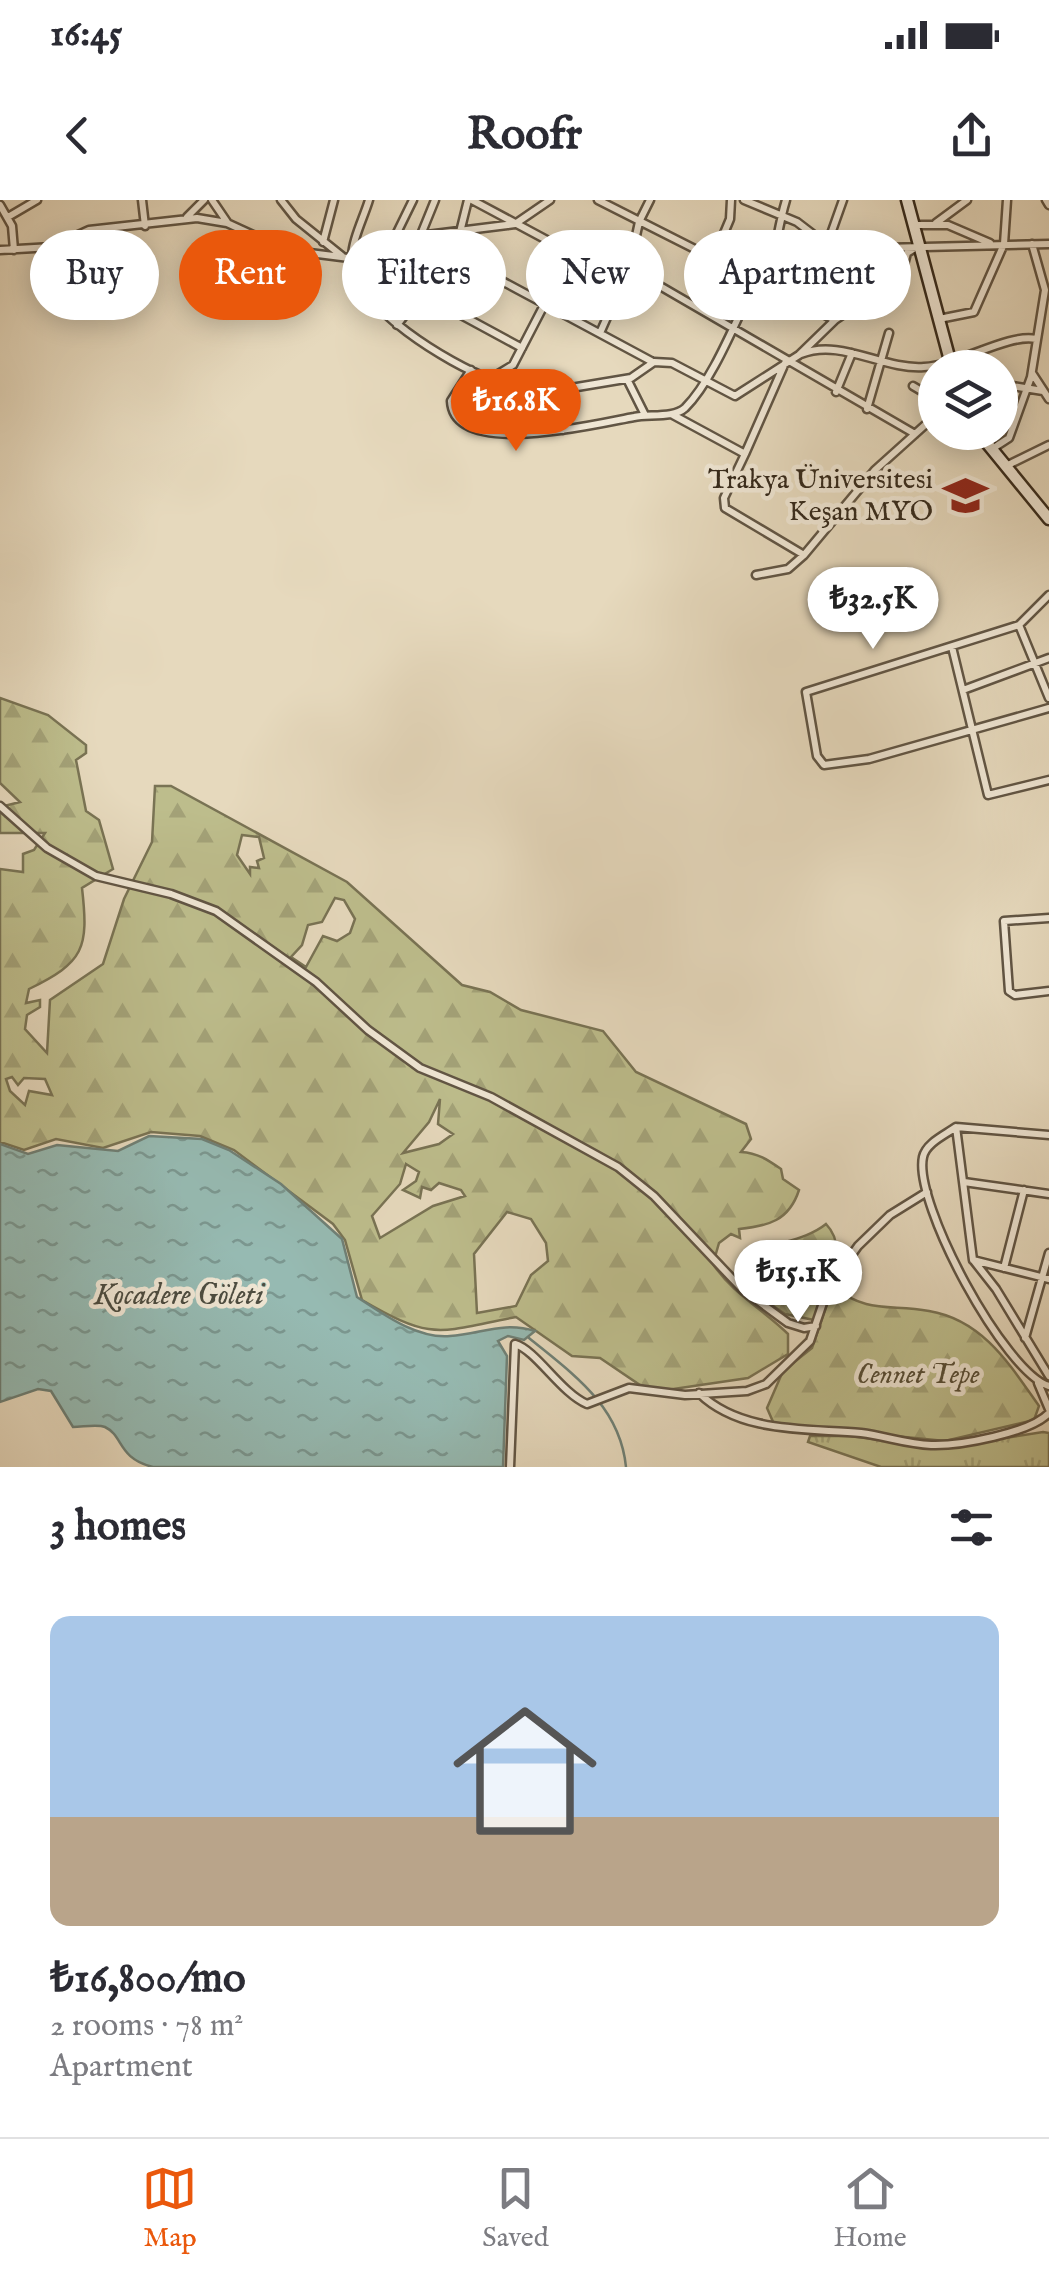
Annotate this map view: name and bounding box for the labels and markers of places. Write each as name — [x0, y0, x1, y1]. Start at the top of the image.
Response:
pin: ₺16.8K — [435, 369, 597, 454]
place label: Trakya Üniversitesi Keşan MYO — [708, 463, 933, 530]
school or university icon: Trakya Üniversitesi Keşan MYO — [942, 472, 990, 520]
pin: ₺32.5K — [792, 567, 954, 652]
pin: ₺15.1K — [717, 1240, 879, 1325]

